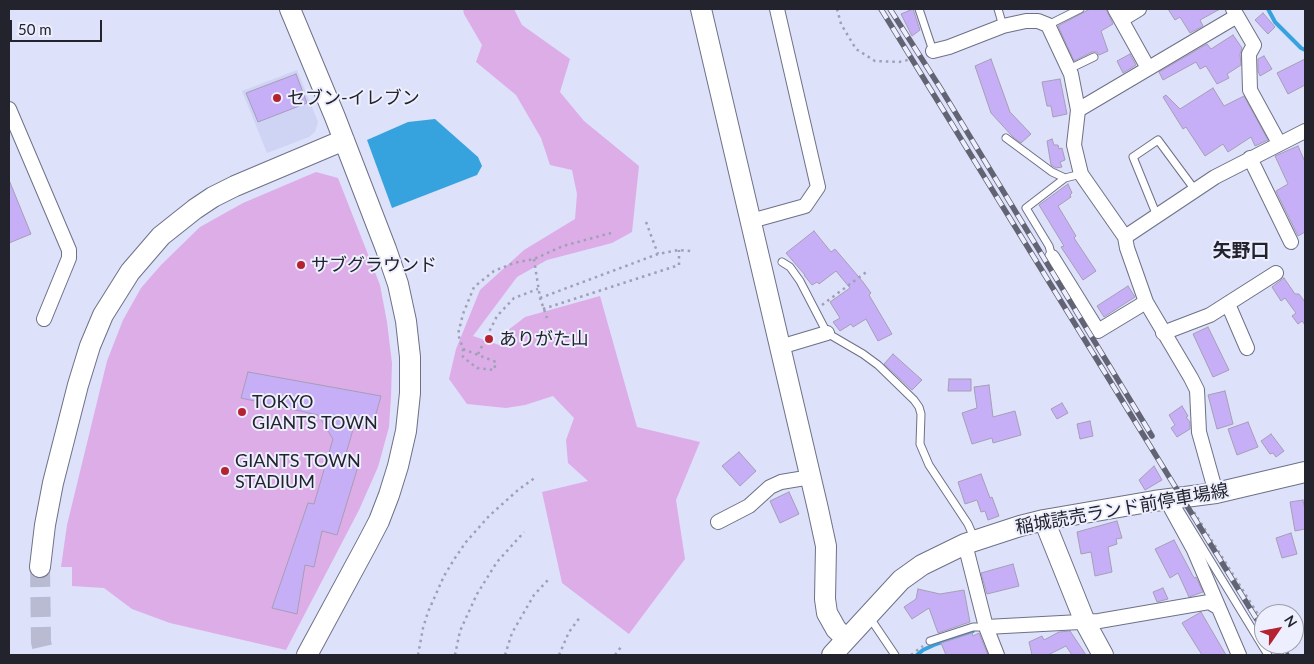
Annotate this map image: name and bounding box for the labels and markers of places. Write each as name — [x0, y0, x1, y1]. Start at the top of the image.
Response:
place label: セブン-イレブン — [287, 87, 420, 109]
marker: セブン-イレブン — [271, 92, 283, 104]
place label: サブグラウンド — [311, 254, 437, 276]
marker: サブグラウンド — [295, 259, 307, 271]
place label: ありがた山 — [499, 328, 589, 350]
marker: ありがた山 — [483, 333, 495, 345]
place label: TOKYO GIANTS TOWN — [252, 391, 378, 434]
marker: TOKYO GIANTS TOWN — [236, 406, 248, 418]
place label: GIANTS TOWN STADIUM — [235, 450, 361, 492]
marker: GIANTS TOWN STADIUM — [219, 465, 231, 477]

